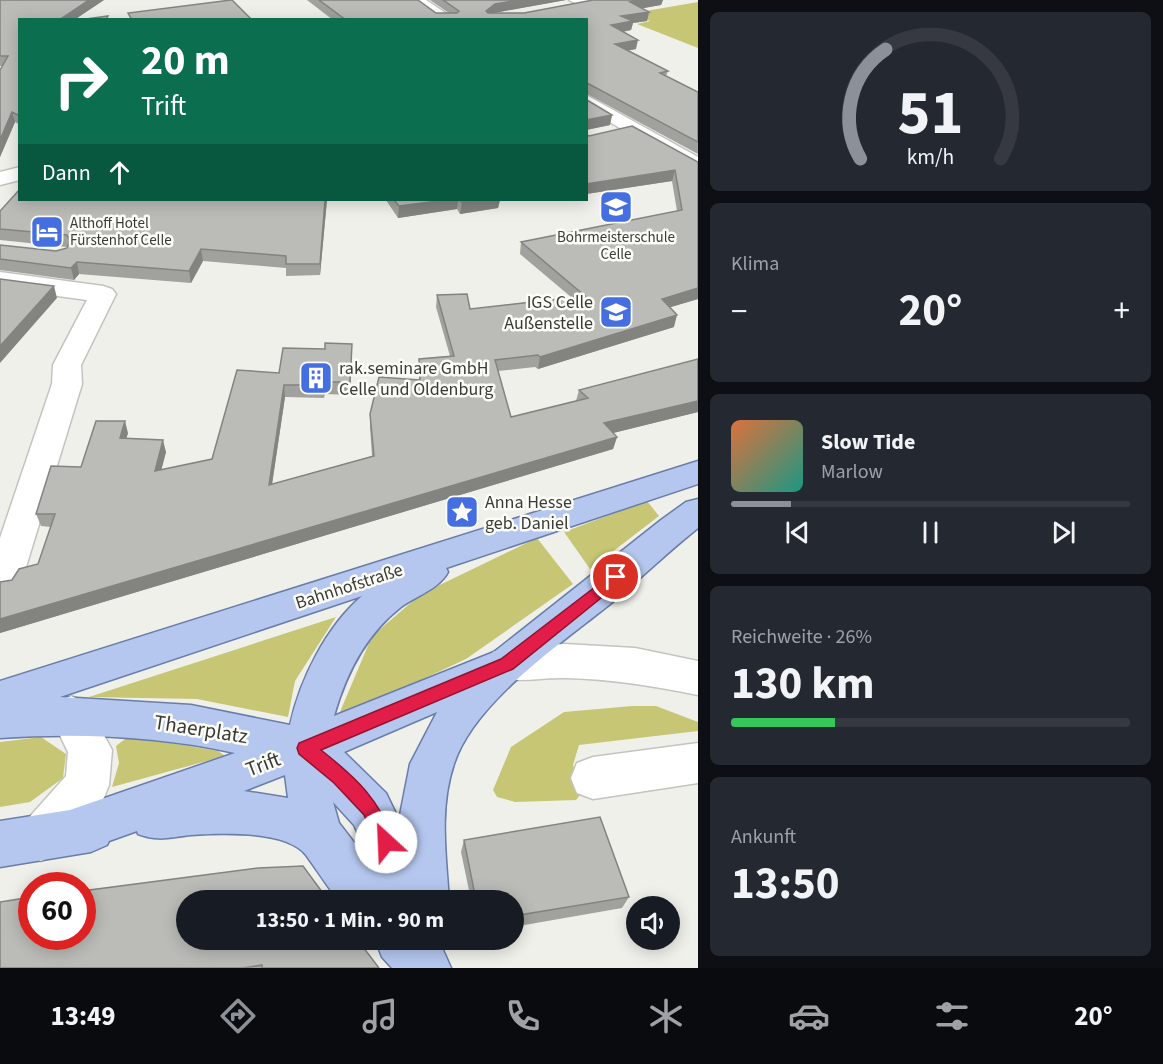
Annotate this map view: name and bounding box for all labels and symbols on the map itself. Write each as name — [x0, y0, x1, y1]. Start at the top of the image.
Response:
school or university icon: Bohrmeisterschule Celle — [598, 189, 634, 225]
place label: Althoff Hotel Fürstenhof Celle — [70, 213, 172, 251]
hotel icon: Althoff Hotel Fürstenhof Celle — [29, 214, 65, 250]
place label: Bohrmeisterschule Celle — [557, 227, 675, 265]
place label: IGS Celle Außenstelle — [504, 290, 593, 336]
school or university icon: IGS Celle Außenstelle — [598, 294, 634, 330]
place label: rak.seminare GmbH Celle und Oldenburg — [339, 356, 493, 402]
building icon: rak.seminare GmbH Celle und Oldenburg — [298, 360, 334, 396]
place label: Anna Hesse geb. Daniel — [485, 490, 572, 536]
place icon: Anna Hesse geb. Daniel — [444, 494, 480, 530]
pin — [590, 551, 641, 602]
street label: Bahnhofstraße — [292, 557, 406, 616]
street label: Thaerplatz — [152, 707, 250, 751]
street label: Trift — [241, 744, 285, 784]
position arrow — [354, 810, 418, 874]
speed limit sign: 60 — [18, 872, 96, 950]

